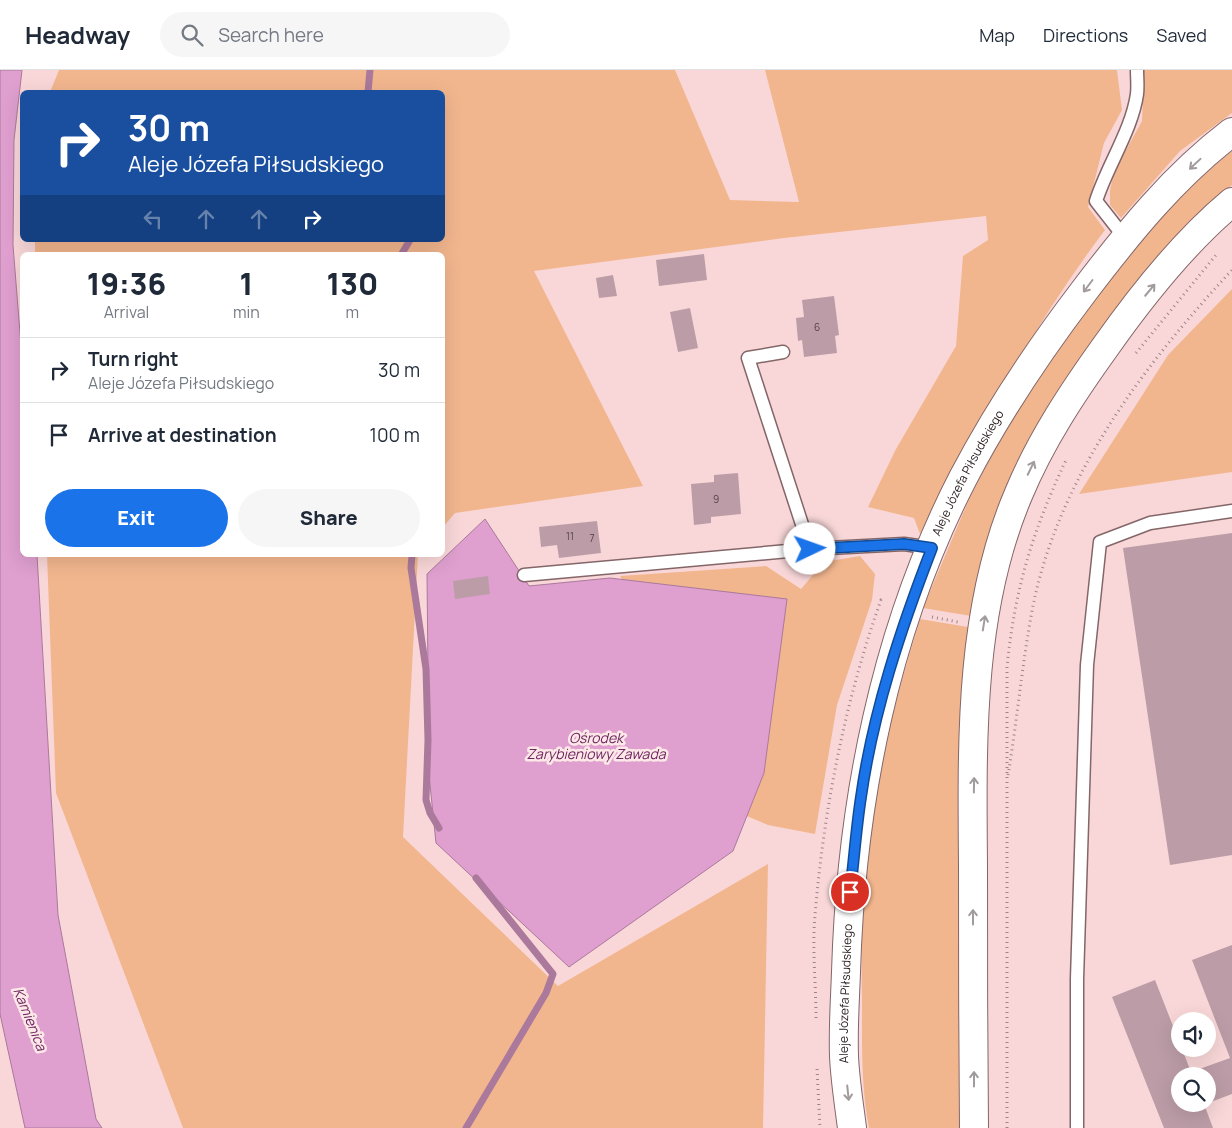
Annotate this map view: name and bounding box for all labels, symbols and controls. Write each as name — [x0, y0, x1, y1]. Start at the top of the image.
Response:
search box — [160, 12, 510, 57]
text: Headway — [25, 18, 130, 51]
icon: search — [178, 21, 206, 49]
text: Search here — [218, 22, 324, 48]
text: Map — [979, 23, 1015, 47]
text: Directions — [1043, 23, 1128, 47]
text: Saved — [1156, 23, 1207, 47]
text: 30 m — [128, 104, 210, 152]
icon: right — [45, 110, 110, 175]
text: Aleje Józefa Piłsudskiego — [128, 149, 384, 179]
one-way arrow — [1188, 158, 1201, 170]
icon: left — [139, 205, 167, 233]
icon: ahead — [192, 205, 220, 233]
icon: ahead — [245, 205, 273, 233]
icon: right — [298, 205, 326, 233]
text: 19:36 — [87, 263, 166, 304]
text: 1 — [240, 263, 253, 304]
text: 130 — [327, 263, 378, 304]
one-way arrow — [1083, 279, 1093, 293]
one-way arrow — [1144, 283, 1155, 296]
text: Arrival — [104, 301, 149, 323]
text: min — [233, 301, 260, 323]
text: m — [346, 301, 359, 323]
house number: 6 — [814, 320, 820, 334]
text: Turn right — [88, 346, 178, 372]
icon: right — [45, 356, 73, 384]
text: 30 m — [378, 357, 420, 383]
text: Aleje Józefa Piłsudskiego — [88, 372, 274, 394]
street label: Aleje Józefa Piłsudskiego — [928, 407, 1008, 538]
icon: arrive — [45, 421, 73, 449]
text: Arrive at destination — [88, 422, 277, 448]
text: 100 m — [369, 422, 420, 448]
one-way arrow — [1027, 461, 1036, 476]
button: Exit — [45, 489, 228, 547]
button: Share — [238, 489, 420, 547]
house number: 9 — [713, 492, 719, 506]
position arrow — [783, 522, 835, 574]
house number: 11 — [566, 529, 574, 543]
house number: 7 — [589, 531, 595, 545]
one-way arrow — [979, 615, 989, 631]
water label: Ośrodek Zarybieniowy Zawada — [527, 728, 667, 763]
one-way arrow — [969, 777, 978, 793]
pin — [829, 871, 871, 913]
icon: arrive — [836, 878, 864, 906]
one-way arrow — [968, 909, 978, 926]
street label: Aleje Józefa Piłsudskiego — [835, 923, 856, 1064]
water label: Kamienica — [9, 985, 52, 1054]
map controls — [1171, 1012, 1216, 1112]
button: sound — [1171, 1012, 1216, 1057]
button: search — [1171, 1067, 1216, 1112]
one-way arrow — [969, 1072, 979, 1088]
one-way arrow — [843, 1085, 853, 1101]

